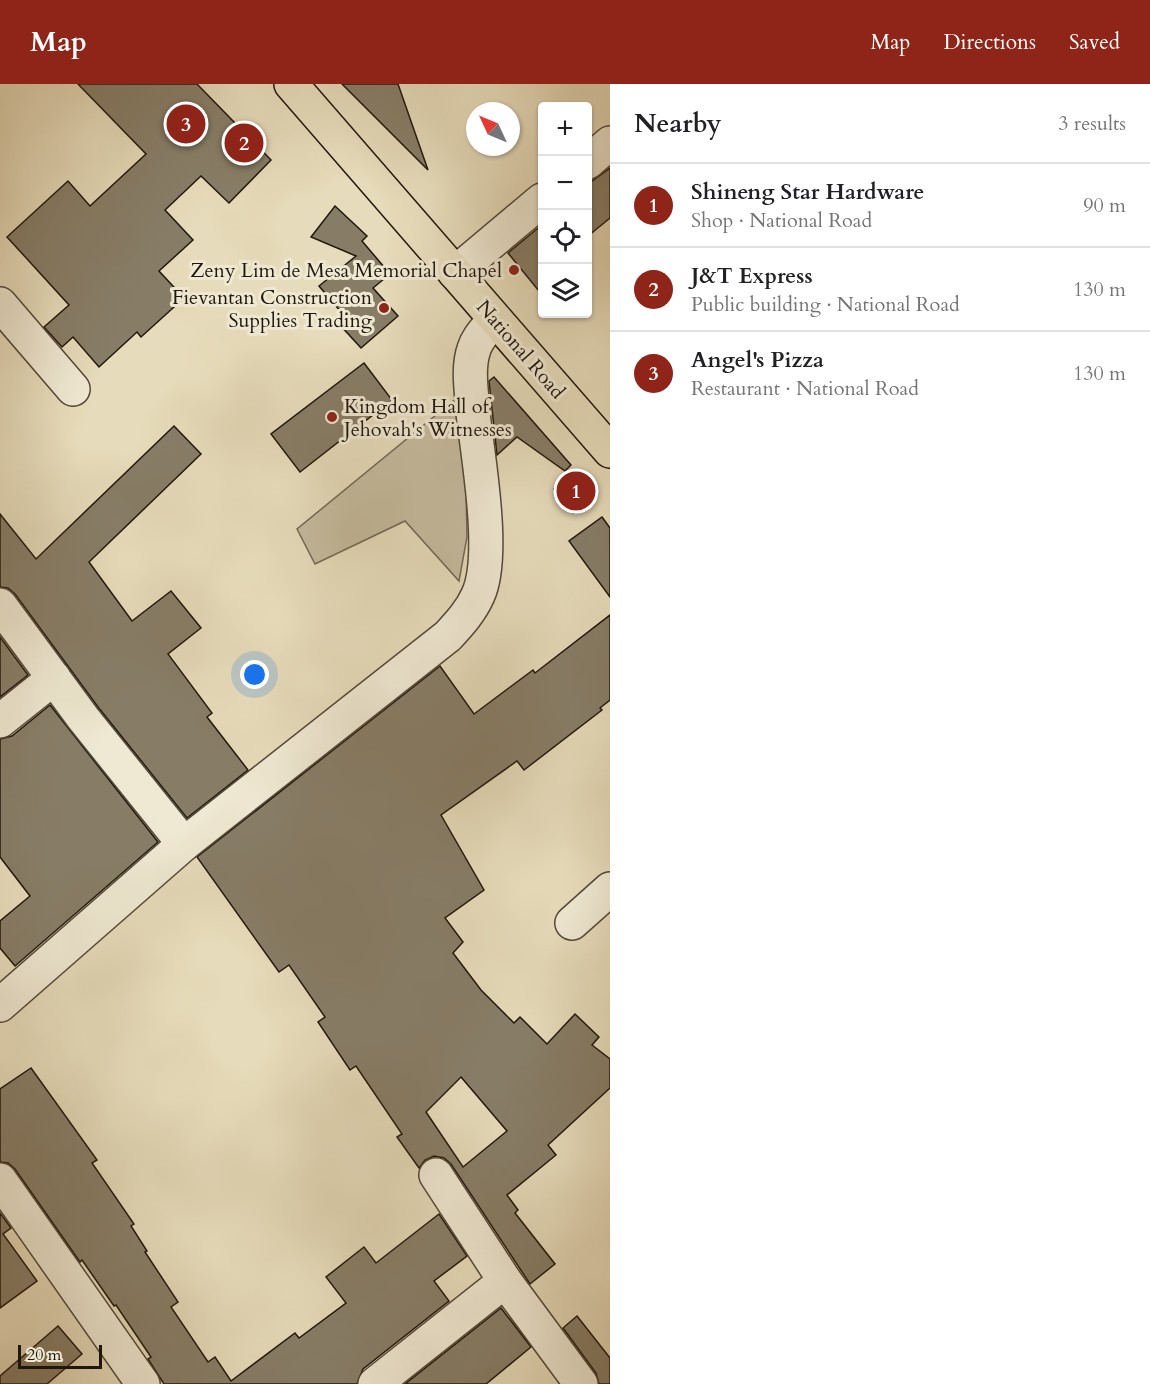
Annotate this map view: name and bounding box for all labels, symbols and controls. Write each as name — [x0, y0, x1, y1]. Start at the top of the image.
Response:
text: Map — [30, 23, 87, 61]
text: Map — [870, 28, 910, 57]
text: Directions — [943, 28, 1036, 57]
text: Saved — [1069, 28, 1120, 57]
pin: 3 — [166, 102, 206, 147]
north arrow — [466, 102, 520, 156]
map controls — [538, 102, 592, 318]
button: + — [538, 102, 592, 156]
text: Nearby — [634, 106, 722, 141]
text: 3 results — [1058, 110, 1126, 137]
pin: 2 — [224, 120, 264, 166]
button: − — [538, 156, 592, 210]
text: Shineng Star Hardware — [691, 177, 924, 207]
text: 1 — [648, 192, 659, 219]
text: 90 m — [1083, 192, 1126, 219]
text: Shop · National Road — [691, 207, 872, 234]
button: locate — [538, 210, 592, 264]
place label: Zeny Lim de Mesa Memorial Chapel — [190, 257, 502, 284]
text: J&T Express — [691, 261, 813, 291]
marker: Zeny Lim de Mesa Memorial Chapel — [507, 263, 521, 277]
button: layers — [538, 264, 592, 318]
text: 2 — [648, 276, 659, 303]
text: 130 m — [1073, 276, 1126, 303]
place label: Fievantan Construction Supplies Trading — [172, 284, 373, 334]
text: Public building · National Road — [691, 291, 960, 318]
street label: National Road — [470, 294, 571, 405]
marker: Fievantan Construction Supplies Trading — [377, 301, 391, 315]
text: Angel's Pizza — [691, 345, 824, 375]
text: 3 — [648, 360, 659, 387]
text: 130 m — [1073, 360, 1126, 387]
text: Restaurant · National Road — [691, 375, 919, 402]
place label: Kingdom Hall of Jehovah's Witnesses — [341, 393, 512, 443]
marker: Kingdom Hall of Jehovah's Witnesses — [325, 410, 339, 424]
pin: 1 — [556, 468, 596, 514]
your location — [240, 660, 269, 689]
scale bar — [18, 1342, 102, 1370]
text: 20 m — [27, 1344, 61, 1366]

